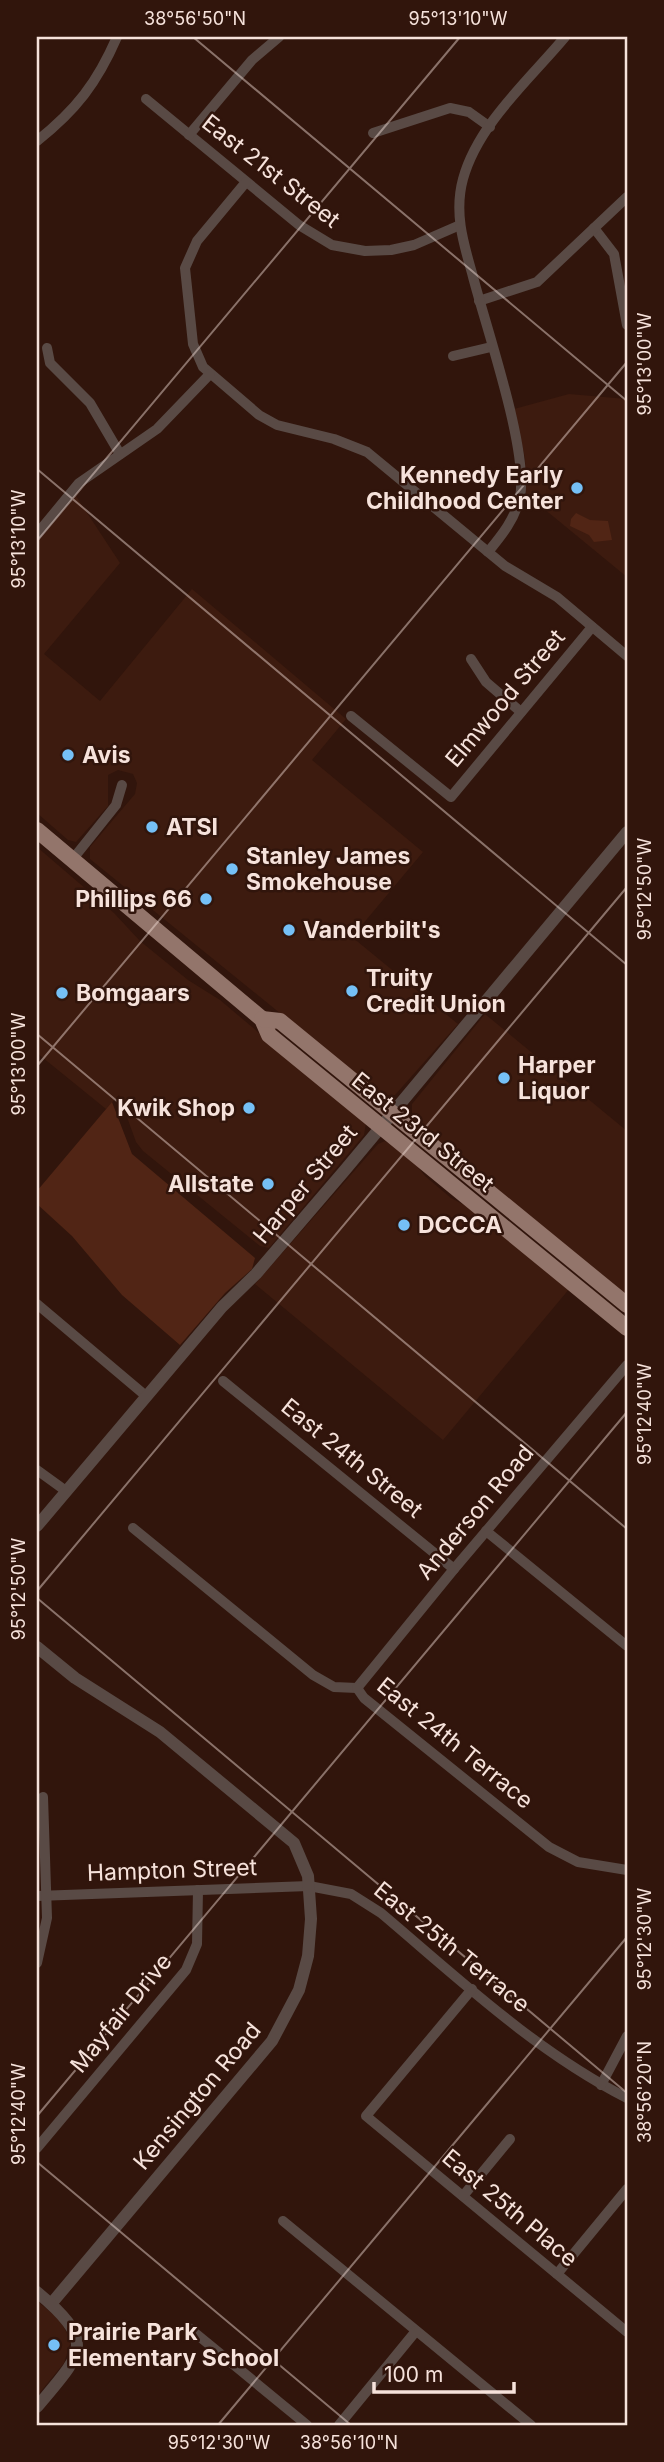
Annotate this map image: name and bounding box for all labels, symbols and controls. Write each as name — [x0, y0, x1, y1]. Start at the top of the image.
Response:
text: 38°56'50"N — [144, 8, 246, 29]
text: 95°13'10"W — [409, 8, 508, 29]
street label: East 21st Street — [196, 108, 346, 234]
text: 95°13'00"W — [634, 312, 655, 415]
place label: Kennedy Early Childhood Center — [366, 461, 563, 515]
marker: Kennedy Early Childhood Center — [569, 480, 585, 496]
text: 95°13'10"W — [8, 489, 29, 588]
street label: Elmwood Street — [439, 623, 571, 772]
place label: Avis — [82, 741, 131, 769]
marker: Avis — [60, 747, 76, 763]
place label: ATSI — [166, 813, 218, 841]
marker: ATSI — [144, 819, 160, 835]
text: 95°12'50"W — [634, 838, 655, 940]
place label: Stanley James Smokehouse — [246, 842, 411, 896]
marker: Stanley James Smokehouse — [224, 861, 240, 877]
place label: Phillips 66 — [75, 885, 192, 913]
marker: Phillips 66 — [198, 891, 214, 907]
place label: Vanderbilt's — [303, 916, 441, 944]
marker: Vanderbilt's — [281, 922, 297, 938]
place label: Truity Credit Union — [366, 964, 506, 1018]
place label: Bomgaars — [76, 979, 190, 1007]
marker: Truity Credit Union — [344, 983, 360, 999]
marker: Bomgaars — [54, 985, 70, 1001]
text: 95°13'00"W — [8, 1012, 29, 1115]
place label: Harper Liquor — [518, 1051, 596, 1105]
street label: East 23rd Street — [346, 1066, 500, 1198]
marker: Harper Liquor — [496, 1070, 512, 1086]
place label: Kwik Shop — [117, 1094, 235, 1122]
marker: Kwik Shop — [241, 1100, 257, 1116]
street label: Harper Street — [247, 1119, 363, 1249]
place label: Allstate — [168, 1170, 254, 1198]
marker: Allstate — [260, 1176, 276, 1192]
place label: DCCCA — [418, 1211, 502, 1239]
marker: DCCCA — [396, 1217, 412, 1233]
text: 95°12'40"W — [634, 1363, 655, 1465]
street label: East 24th Street — [276, 1392, 429, 1524]
street label: Anderson Road — [411, 1439, 539, 1585]
text: 95°12'50"W — [8, 1538, 29, 1640]
street label: East 24th Terrace — [371, 1672, 539, 1814]
street label: Hampton Street — [86, 1853, 258, 1887]
street label: East 25th Terrace — [369, 1876, 535, 2018]
text: 95°12'30"W — [634, 1887, 655, 1990]
street label: Mayfair Drive — [64, 1948, 178, 2078]
street label: Kensington Road — [127, 2017, 267, 2175]
text: 38°56'20"N — [634, 2041, 655, 2143]
text: 95°12'40"W — [8, 2063, 29, 2165]
street label: East 25th Place — [437, 2143, 583, 2273]
place label: Prairie Park Elementary School — [68, 2318, 279, 2372]
marker: Prairie Park Elementary School — [46, 2337, 62, 2353]
scale bar — [374, 2350, 514, 2394]
text: 100 m — [384, 2362, 443, 2387]
text: 95°12'30"W — [168, 2432, 271, 2453]
text: 38°56'10"N — [300, 2432, 398, 2453]

